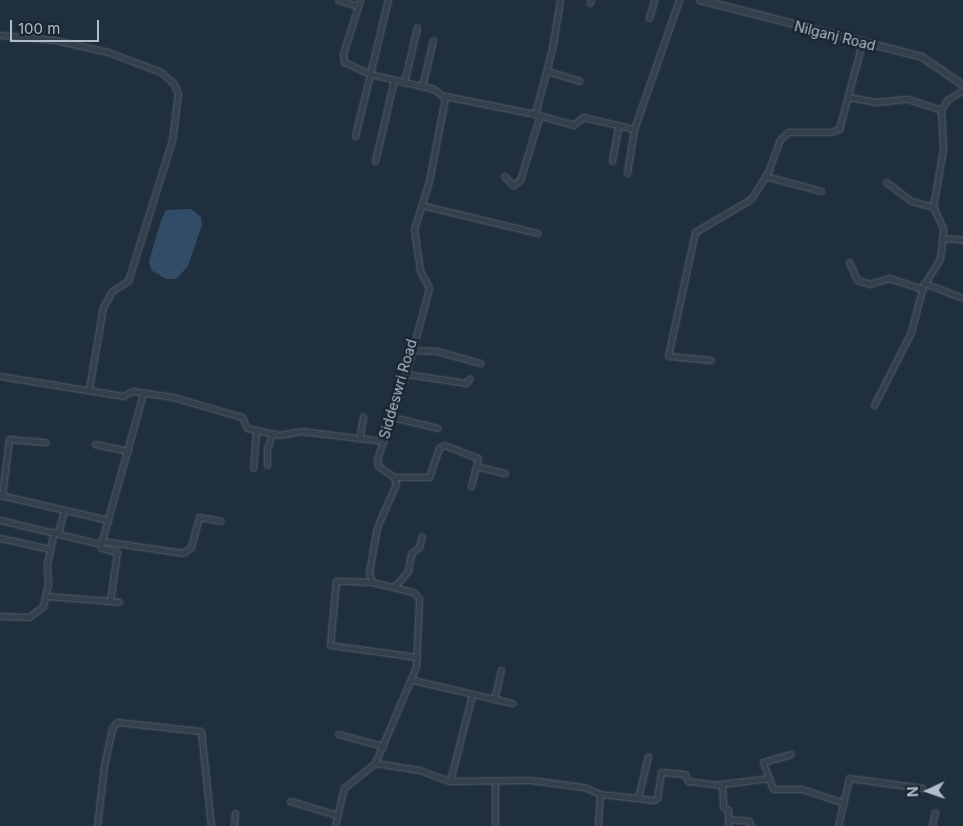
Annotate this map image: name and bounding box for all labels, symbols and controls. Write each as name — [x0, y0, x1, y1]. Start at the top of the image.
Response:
scale bar — [12, 10, 101, 42]
street label: Nilganj Road — [793, 18, 877, 54]
text: 100 m — [18, 19, 60, 38]
street label: Siddeswri Road — [376, 337, 420, 441]
north arrow — [903, 766, 953, 816]
text: N — [904, 786, 921, 798]

